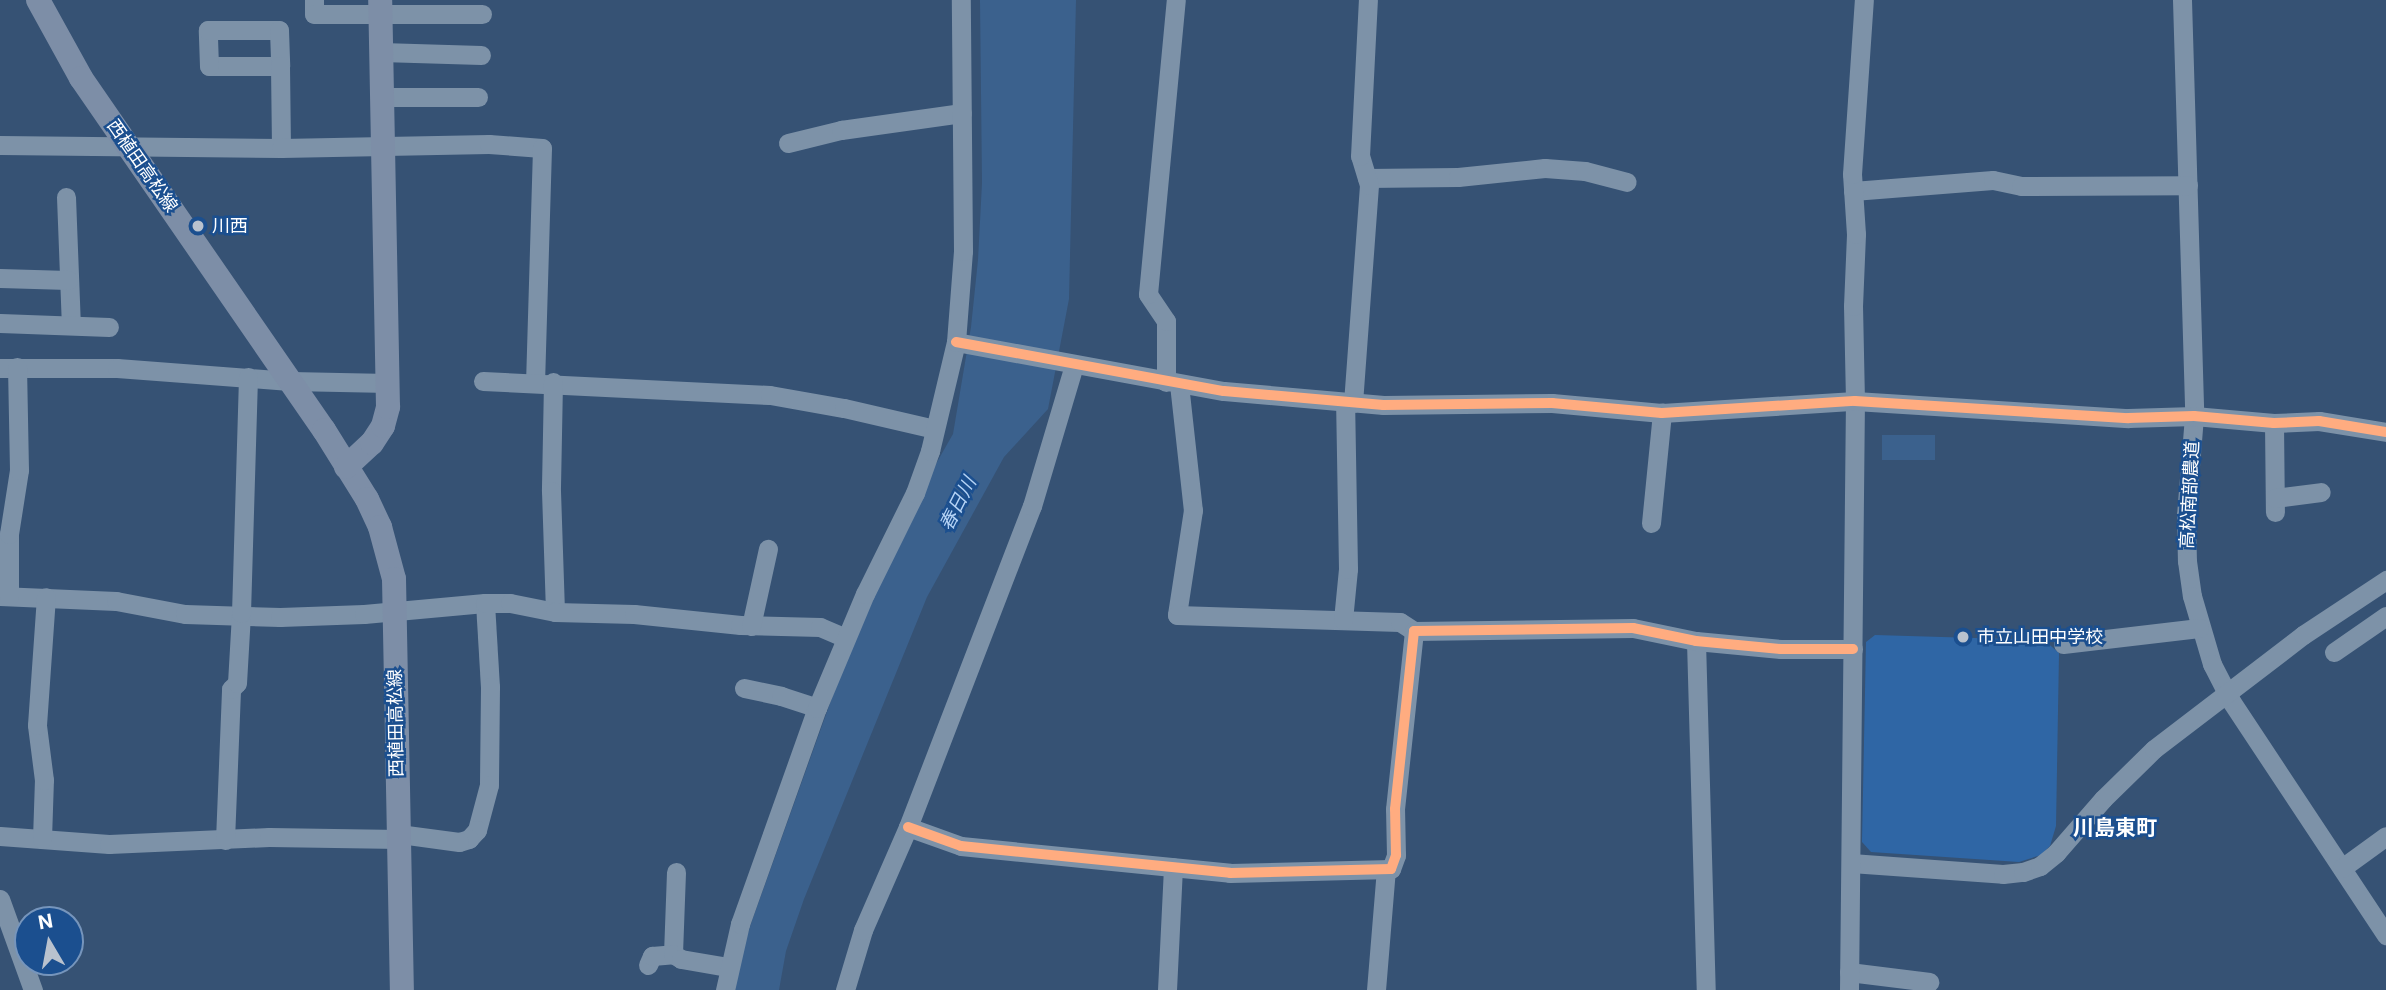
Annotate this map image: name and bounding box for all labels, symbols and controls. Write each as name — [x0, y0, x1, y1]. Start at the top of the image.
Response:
street label: 西植田高松線 — [102, 116, 182, 216]
place label: 川西 — [212, 215, 248, 237]
marker: 川西 — [190, 218, 206, 234]
street label: 高松南部農道 — [2176, 441, 2204, 549]
water label: 春日川 — [935, 473, 981, 535]
place label: 市立山田中学校 — [1977, 626, 2103, 648]
marker: 市立山田中学校 — [1955, 629, 1971, 645]
street label: 西植田高松線 — [384, 669, 408, 777]
district label: 川島東町 — [2073, 815, 2157, 841]
north arrow — [14, 906, 84, 976]
text: N — [36, 909, 55, 934]

